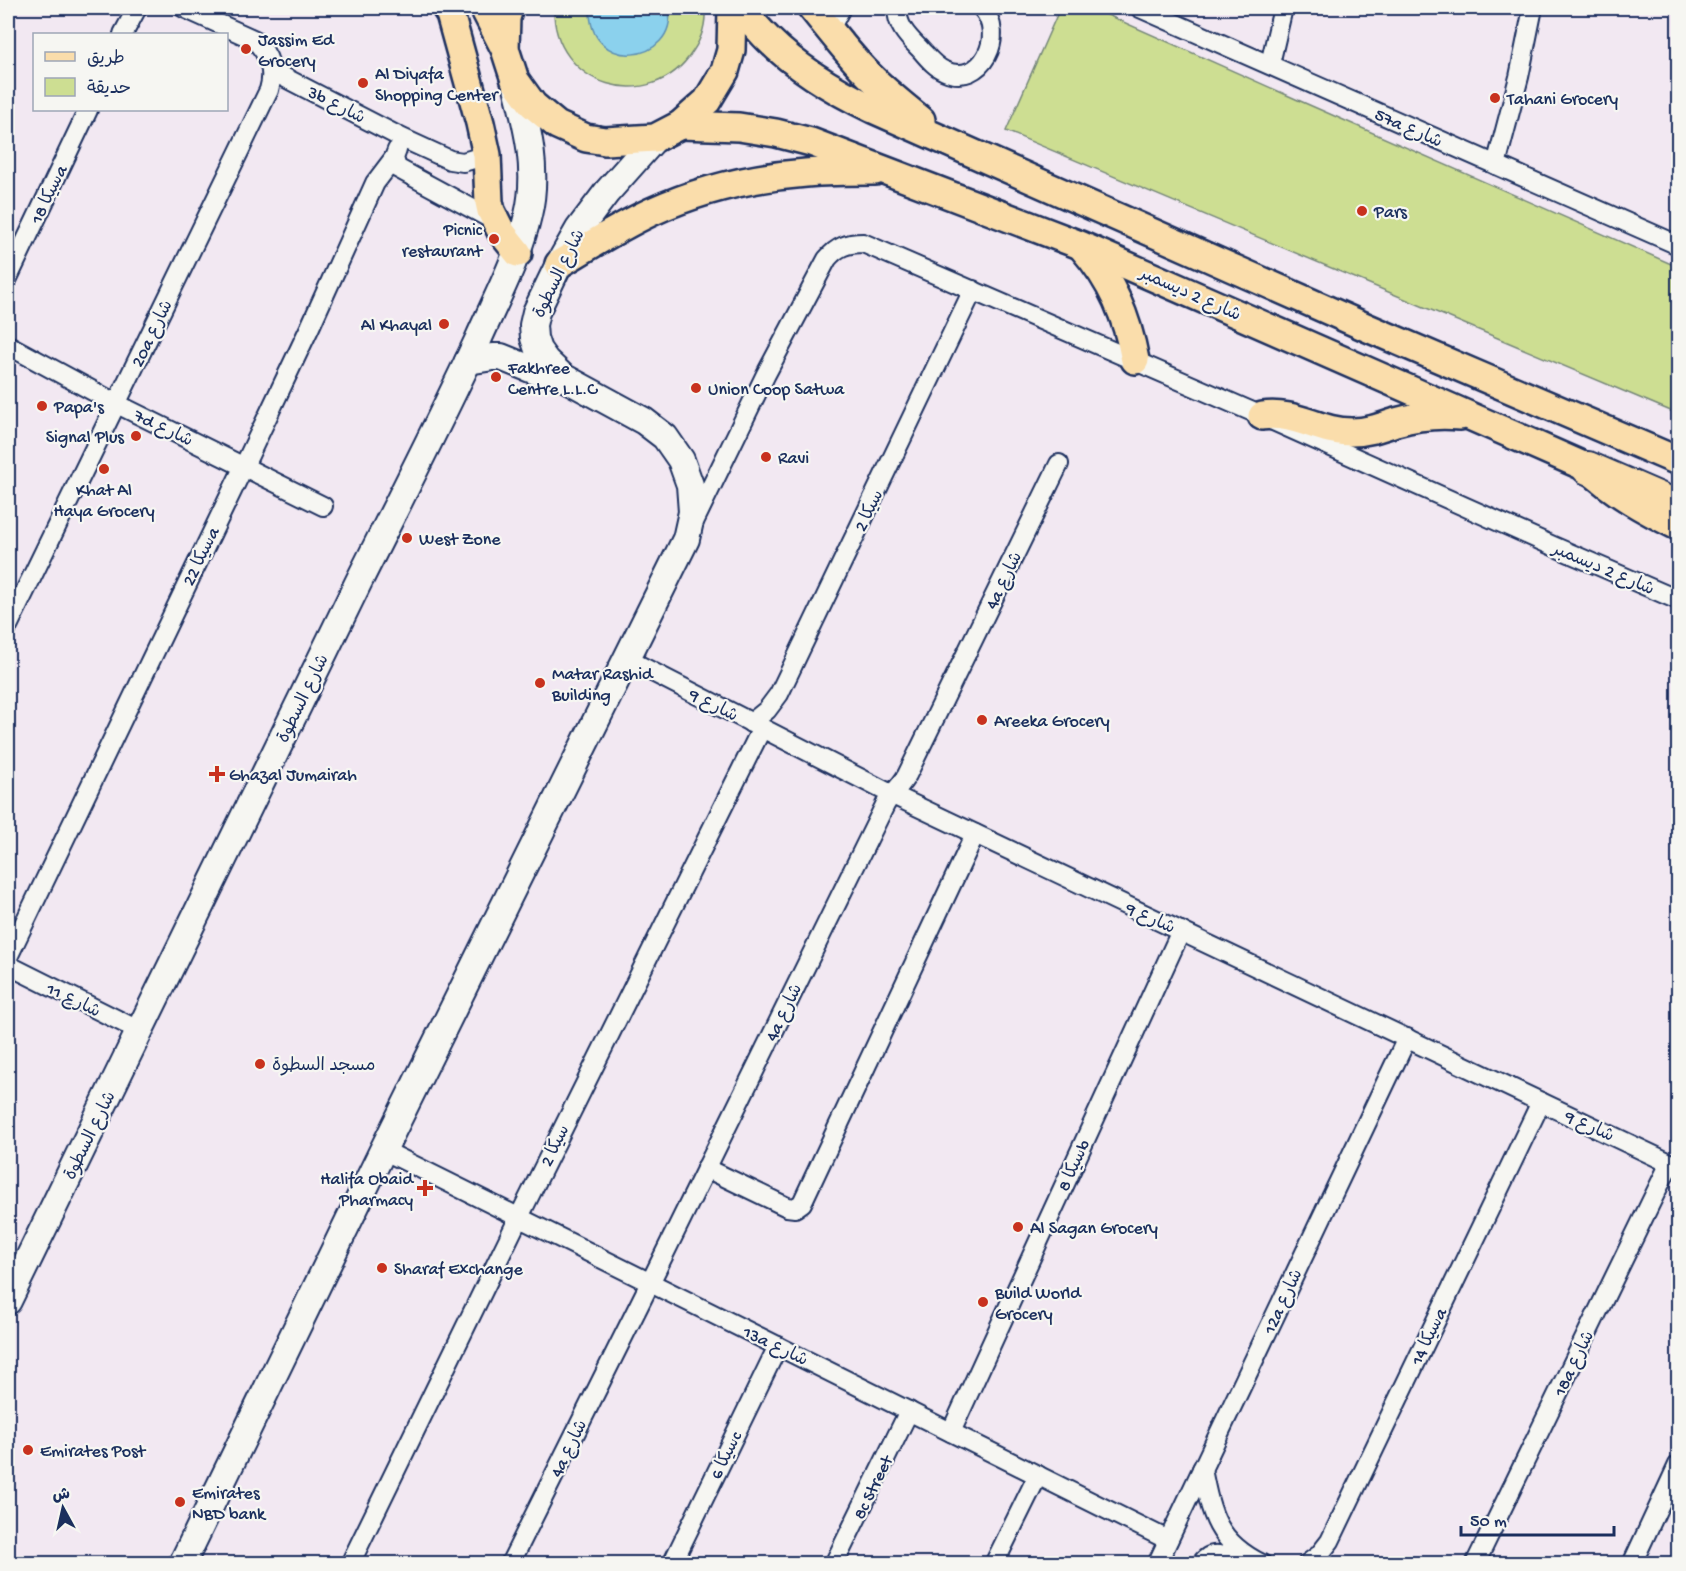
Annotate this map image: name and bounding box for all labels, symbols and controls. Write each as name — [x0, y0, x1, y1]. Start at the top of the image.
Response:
place label: Jassim Ed Grocery — [258, 31, 335, 73]
legend — [33, 33, 228, 111]
marker: Jassim Ed Grocery — [239, 42, 253, 56]
text: طريق — [87, 49, 125, 70]
place label: Al Diyafa Shopping Center — [375, 65, 499, 107]
marker: Al Diyafa Shopping Center — [356, 76, 370, 90]
text: حديقة — [87, 79, 131, 100]
street label: 3b شارع — [303, 82, 368, 130]
place label: Tahani Grocery — [1506, 90, 1618, 111]
marker: Tahani Grocery — [1488, 91, 1502, 105]
street label: 57a شارع — [1371, 105, 1445, 154]
street label: سيكا 18a — [27, 162, 74, 229]
place label: Pars — [1373, 203, 1408, 224]
marker: Pars — [1355, 204, 1369, 218]
place label: Picnic restaurant — [402, 221, 484, 263]
street label: شارع السطوة — [530, 226, 591, 322]
marker: Picnic restaurant — [487, 232, 501, 246]
street label: شارع 2 ديسمبر — [1134, 263, 1244, 327]
street label: 20a شارع — [128, 297, 179, 371]
place label: Al Khayal — [361, 316, 432, 337]
marker: Al Khayal — [437, 317, 451, 331]
place label: Fakhree Centre L.L.C — [507, 359, 598, 401]
marker: Fakhree Centre L.L.C — [489, 370, 503, 384]
place label: Union Coop Satwa — [708, 380, 845, 401]
marker: Union Coop Satwa — [689, 381, 703, 395]
place label: Papa's — [53, 398, 105, 419]
marker: Papa's — [35, 399, 49, 413]
street label: 7d شارع — [129, 406, 196, 453]
place label: Signal Plus — [46, 428, 125, 449]
marker: Signal Plus — [129, 429, 143, 443]
place label: Ravi — [778, 449, 809, 470]
marker: Ravi — [759, 450, 773, 464]
marker: Khat Al Haya Grocery — [97, 462, 111, 476]
place label: Khat Al Haya Grocery — [53, 481, 155, 523]
street label: سيكا 2 — [851, 487, 889, 535]
street label: سيكا 22a — [179, 523, 226, 590]
place label: West Zone — [419, 530, 501, 551]
marker: West Zone — [400, 531, 414, 545]
street label: شارع 2 ديسمبر — [1547, 539, 1657, 601]
street label: 4a شارع — [982, 549, 1028, 613]
street label: شارع السطوة — [274, 651, 335, 747]
place label: Matar Rashid Building — [551, 665, 654, 707]
marker: Matar Rashid Building — [533, 676, 547, 690]
street label: شارع 9 — [684, 685, 741, 727]
place label: Areeka Grocery — [994, 712, 1110, 733]
marker: Areeka Grocery — [975, 713, 989, 727]
place label: Ghazal Jumairah — [229, 766, 357, 787]
marker: Ghazal Jumairah — [210, 767, 224, 781]
street label: شارع 9 — [1121, 898, 1178, 940]
street label: شارع 11 — [41, 979, 103, 1023]
street label: 4a شارع — [762, 981, 808, 1045]
place label: مسجد السطوة — [272, 1056, 375, 1077]
marker: مسجد السطوة — [253, 1057, 267, 1071]
street label: شارع السطوة — [61, 1088, 122, 1184]
street label: شارع 9 — [1560, 1106, 1617, 1148]
street label: سيكا 2 — [537, 1122, 575, 1170]
street label: سيكا 8b — [1054, 1136, 1097, 1195]
place label: Halifa Obaid Pharmacy — [320, 1170, 414, 1212]
marker: Halifa Obaid Pharmacy — [418, 1181, 432, 1195]
place label: Al Sagan Grocery — [1030, 1219, 1158, 1240]
marker: Al Sagan Grocery — [1011, 1220, 1025, 1234]
place label: Sharaf Exchange — [394, 1260, 523, 1281]
marker: Sharaf Exchange — [375, 1261, 389, 1275]
street label: 12a شارع — [1260, 1266, 1308, 1339]
place label: Build World Grocery — [994, 1284, 1082, 1326]
marker: Build World Grocery — [976, 1295, 990, 1309]
street label: سيكا 14a — [1407, 1304, 1453, 1370]
street label: 13a شارع — [738, 1322, 811, 1372]
street label: 18a شارع — [1550, 1328, 1600, 1401]
street label: 4a شارع — [547, 1417, 593, 1481]
street label: سيكا 6c — [707, 1428, 748, 1483]
place label: Emirates Post — [40, 1442, 147, 1463]
marker: Emirates Post — [21, 1443, 35, 1457]
street label: 8c Street — [850, 1451, 899, 1523]
north arrow — [33, 1478, 93, 1538]
place label: Emirates NBD bank — [192, 1484, 267, 1526]
text: ش — [51, 1486, 71, 1507]
marker: Emirates NBD bank — [173, 1495, 187, 1509]
scale bar — [1461, 1499, 1614, 1537]
text: 50 m — [1470, 1512, 1507, 1533]

